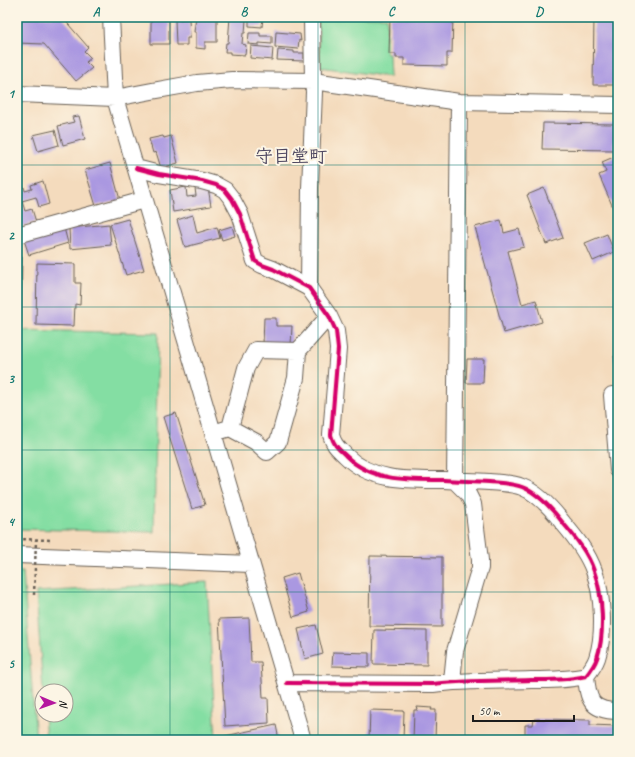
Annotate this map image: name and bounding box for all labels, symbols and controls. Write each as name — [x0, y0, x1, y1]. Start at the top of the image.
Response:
text: A — [93, 4, 101, 20]
text: B — [241, 4, 249, 20]
text: C — [388, 4, 396, 20]
text: D — [535, 4, 544, 20]
text: 1 — [8, 86, 16, 102]
district label: 守目堂町 — [255, 145, 327, 167]
text: 2 — [8, 228, 15, 244]
text: 3 — [8, 371, 15, 387]
text: 4 — [8, 514, 16, 530]
text: 5 — [8, 656, 15, 672]
north arrow — [34, 683, 74, 723]
scale bar — [473, 697, 574, 723]
text: N — [57, 700, 71, 709]
text: 50 m — [479, 703, 501, 719]

